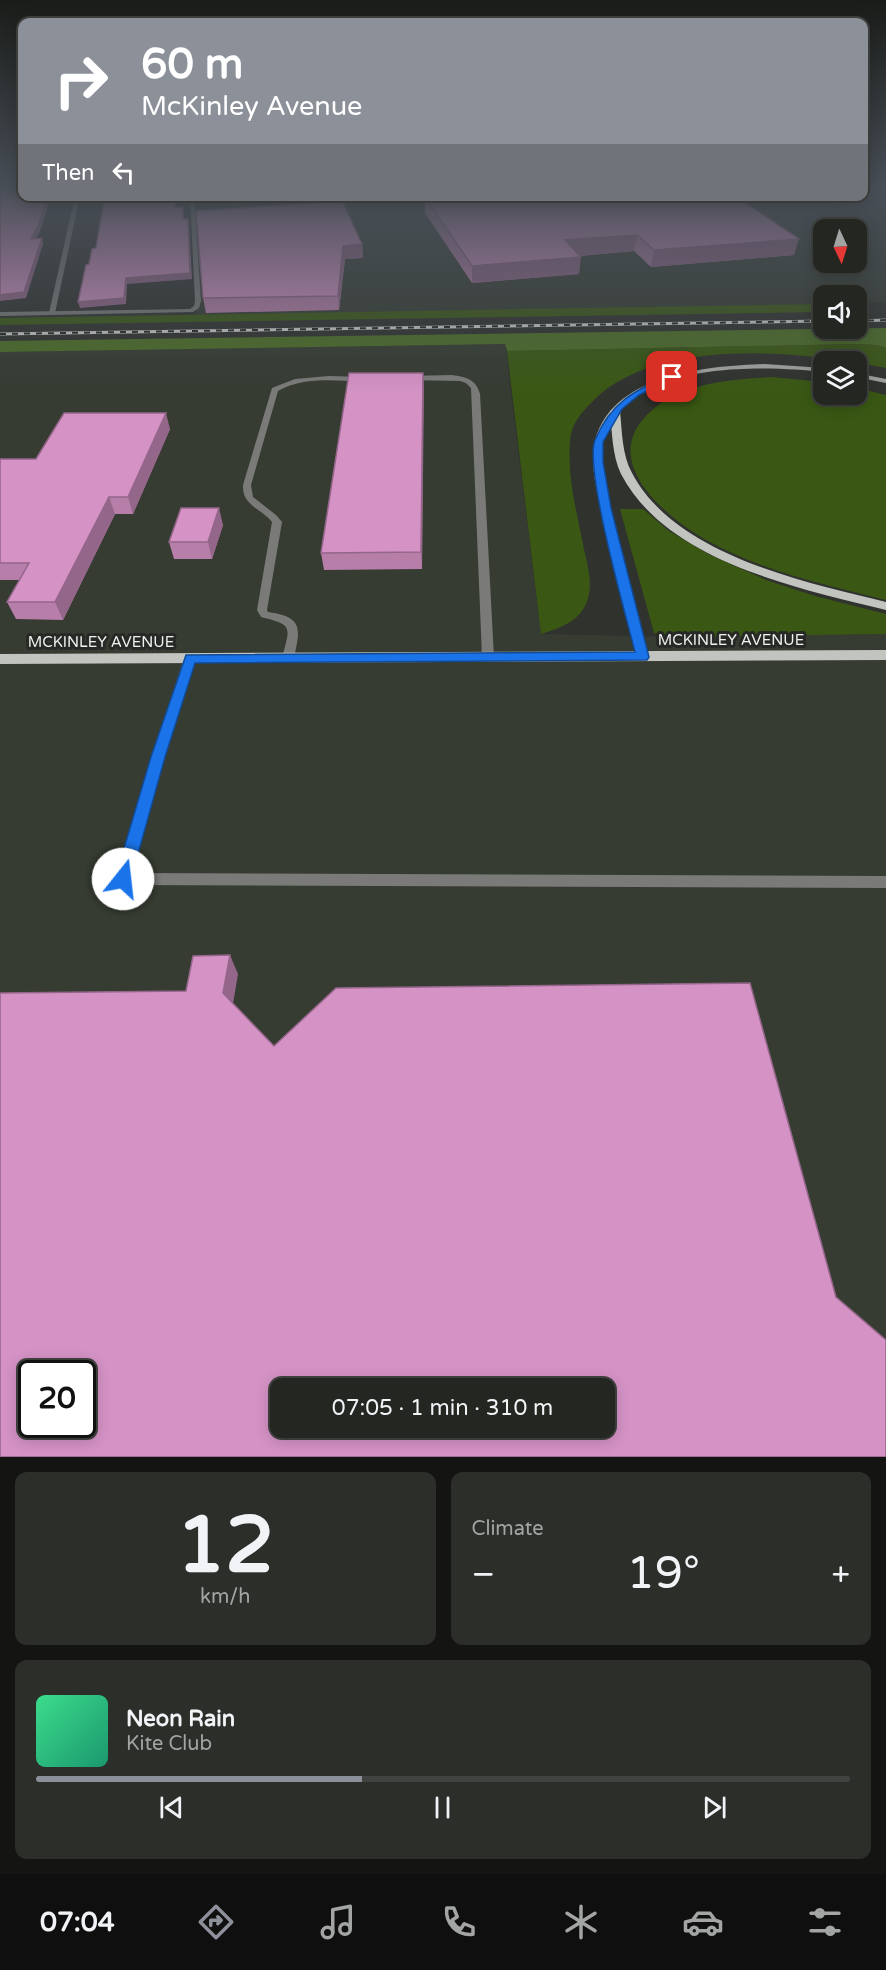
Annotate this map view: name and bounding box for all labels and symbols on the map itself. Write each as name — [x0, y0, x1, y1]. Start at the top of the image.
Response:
north arrow — [813, 219, 867, 273]
pin — [646, 351, 697, 402]
street label: MCKINLEY AVENUE — [658, 631, 804, 649]
street label: MCKINLEY AVENUE — [28, 633, 174, 651]
position arrow — [91, 847, 155, 911]
speed limit sign: 20 — [18, 1360, 96, 1438]

